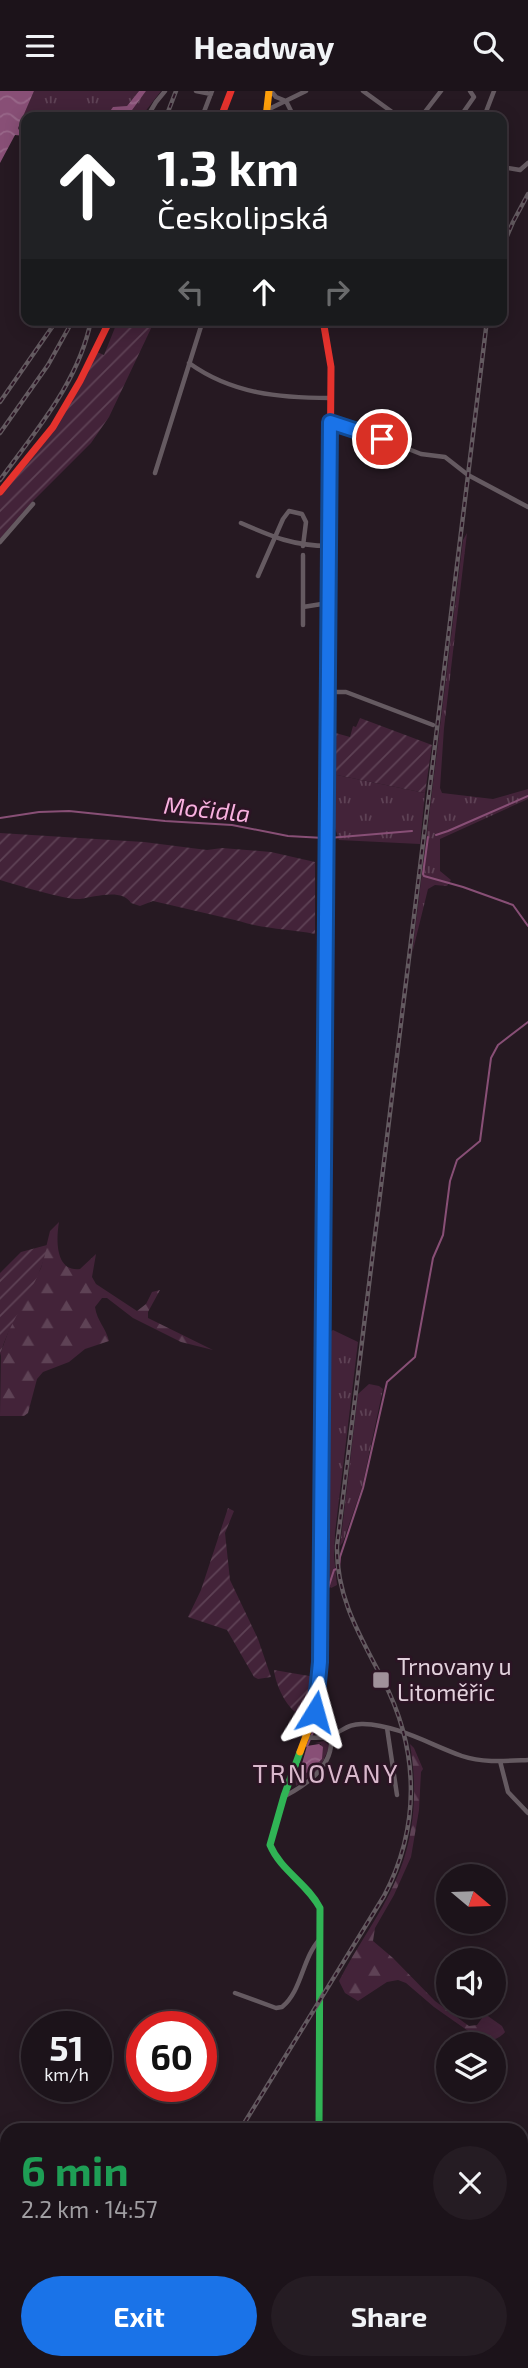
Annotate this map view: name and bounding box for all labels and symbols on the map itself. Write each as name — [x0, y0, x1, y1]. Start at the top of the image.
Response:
pin — [352, 409, 412, 469]
water label: Močidla — [163, 790, 252, 827]
place label: Trnovany u Litoměřic — [397, 1652, 512, 1706]
marker: Trnovany u Litoměřic — [371, 1670, 391, 1690]
position arrow — [278, 1675, 352, 1749]
district label: TRNOVANY — [253, 1757, 399, 1788]
north arrow — [436, 1864, 506, 1934]
speed limit sign: 60 — [126, 2011, 217, 2102]

